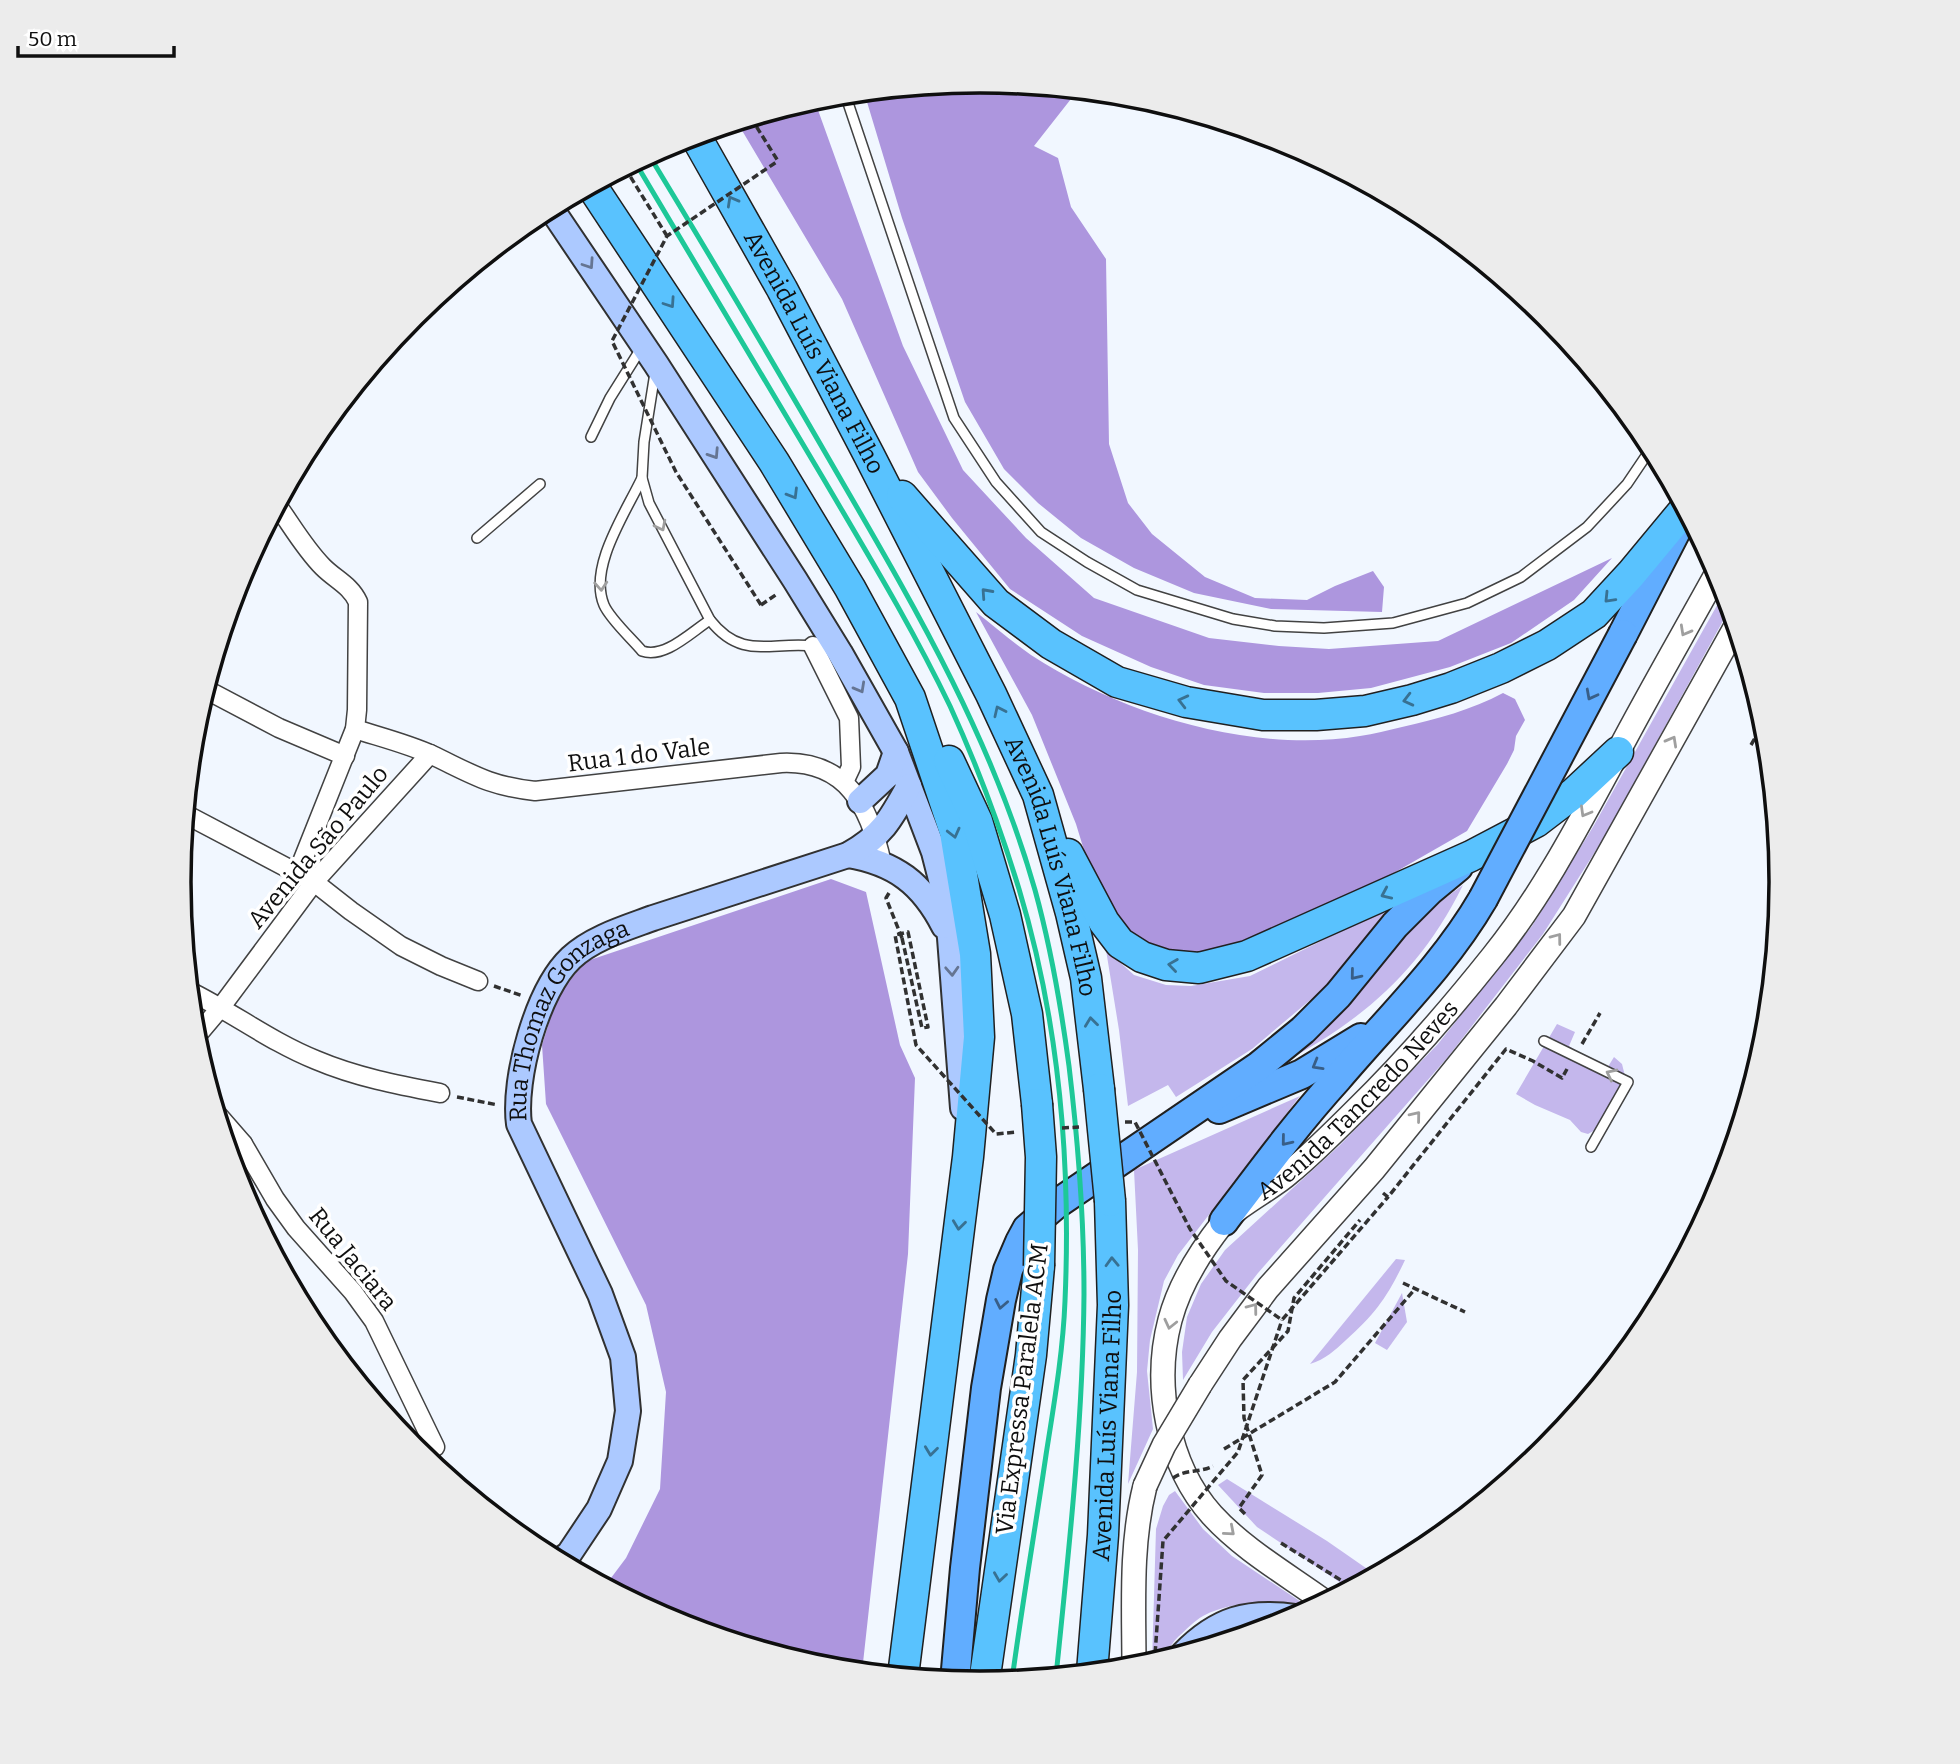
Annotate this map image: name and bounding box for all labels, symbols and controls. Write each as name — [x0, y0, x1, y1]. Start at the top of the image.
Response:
scale bar — [18, 14, 173, 58]
text: 50 m — [28, 26, 77, 52]
one-way arrow — [727, 195, 740, 208]
street label: Avenida Luís Viana Filho — [738, 226, 890, 479]
one-way arrow — [581, 256, 593, 269]
one-way arrow — [662, 296, 675, 309]
one-way arrow — [706, 446, 719, 459]
one-way arrow — [785, 487, 798, 500]
one-way arrow — [652, 519, 666, 531]
one-way arrow — [594, 581, 609, 592]
one-way arrow — [982, 588, 995, 601]
one-way arrow — [1604, 590, 1617, 603]
one-way arrow — [1680, 623, 1693, 636]
one-way arrow — [852, 681, 865, 694]
one-way arrow — [1586, 688, 1599, 700]
one-way arrow — [1402, 692, 1414, 706]
one-way arrow — [1178, 695, 1190, 709]
one-way arrow — [993, 706, 1007, 718]
street label: Avenida Luís Viana Filho — [998, 731, 1102, 998]
street label: Rua 1 do Vale — [566, 732, 712, 778]
one-way arrow — [1664, 736, 1677, 748]
street label: Avenida São Paulo — [242, 760, 394, 934]
one-way arrow — [1581, 804, 1594, 817]
one-way arrow — [946, 826, 960, 838]
one-way arrow — [1381, 886, 1393, 900]
street label: Rua Thomaz Gonzaga — [504, 914, 633, 1122]
one-way arrow — [1549, 933, 1562, 945]
one-way arrow — [1167, 958, 1179, 973]
one-way arrow — [944, 966, 959, 977]
one-way arrow — [1350, 967, 1363, 979]
street label: Avenida Tancredo Neves — [1252, 995, 1464, 1206]
one-way arrow — [1083, 1016, 1098, 1027]
one-way arrow — [1311, 1057, 1324, 1070]
one-way arrow — [1606, 1068, 1618, 1082]
one-way arrow — [1408, 1112, 1421, 1124]
one-way arrow — [1281, 1133, 1294, 1145]
street label: Rua Jaciara — [303, 1202, 403, 1316]
one-way arrow — [952, 1219, 967, 1231]
street label: Via Expressa Paralela ACM — [990, 1242, 1054, 1536]
one-way arrow — [1104, 1256, 1119, 1267]
street label: Avenida Luís Viana Filho — [1087, 1290, 1127, 1562]
one-way arrow — [994, 1298, 1009, 1310]
one-way arrow — [1245, 1304, 1257, 1316]
one-way arrow — [1164, 1318, 1178, 1330]
one-way arrow — [924, 1445, 939, 1457]
one-way arrow — [1222, 1523, 1235, 1535]
one-way arrow — [992, 1571, 1007, 1583]

